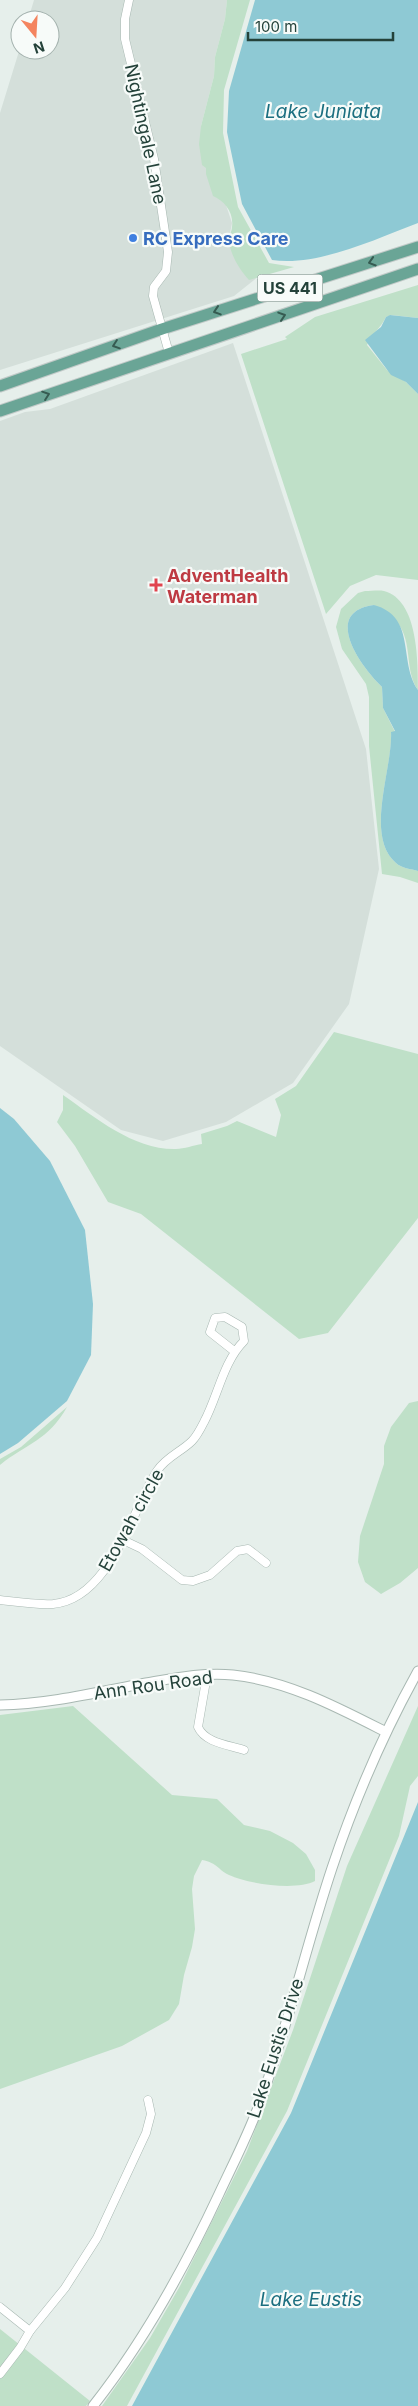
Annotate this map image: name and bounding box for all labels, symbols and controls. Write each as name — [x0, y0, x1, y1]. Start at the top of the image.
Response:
north arrow — [10, 10, 60, 60]
scale bar — [248, 10, 393, 42]
text: 100 m — [255, 17, 297, 36]
text: N — [31, 38, 47, 58]
street label: Nightingale Lane — [121, 62, 171, 206]
water label: Lake Juniata — [265, 100, 381, 123]
place label: RC Express Care — [143, 228, 289, 249]
marker: RC Express Care — [127, 232, 139, 244]
one-way arrow — [368, 256, 376, 266]
road number: US 441 — [258, 274, 322, 302]
one-way arrow — [213, 306, 222, 316]
one-way arrow — [278, 312, 286, 322]
one-way arrow — [112, 339, 121, 349]
one-way arrow — [41, 391, 50, 401]
place label: AdventHealth Waterman — [167, 565, 288, 607]
marker: AdventHealth Waterman — [149, 578, 163, 592]
street label: Etowah circle — [94, 1465, 168, 1575]
street label: Ann Rou Road — [92, 1666, 214, 1704]
street label: Lake Eustis Drive — [242, 1975, 308, 2121]
water label: Lake Eustis — [260, 2288, 362, 2311]

